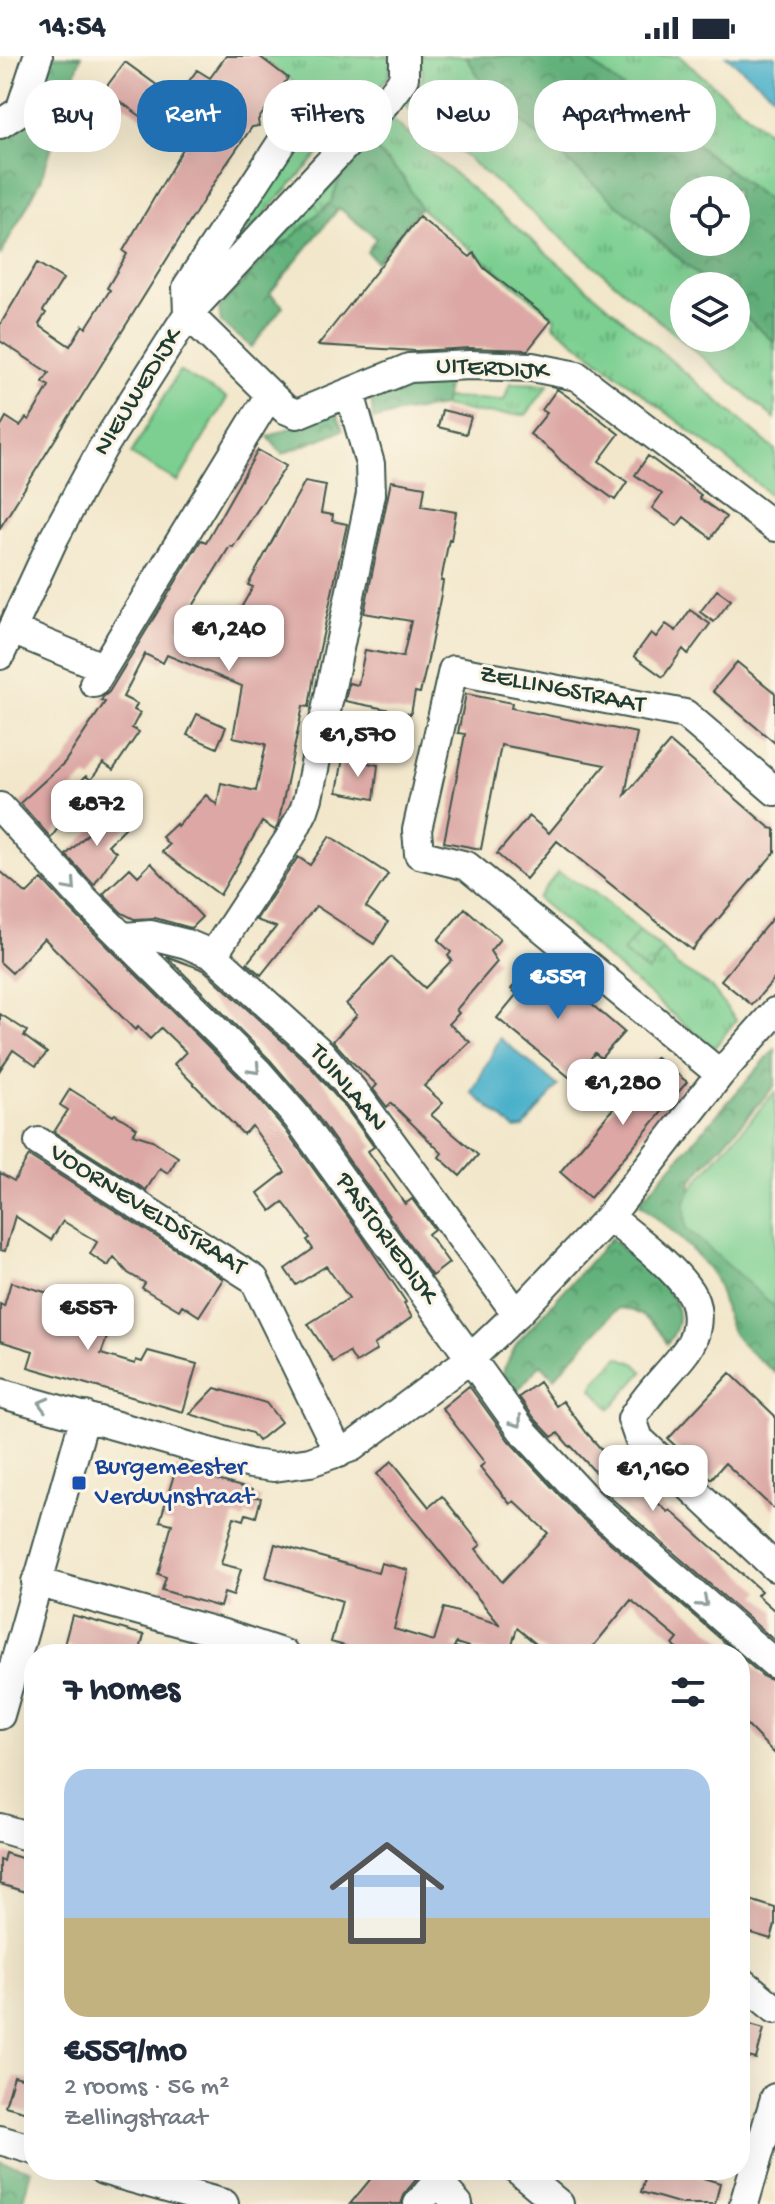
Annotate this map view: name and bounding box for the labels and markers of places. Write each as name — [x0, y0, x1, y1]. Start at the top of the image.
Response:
pin: €1,240 — [164, 605, 294, 673]
pin: €1,570 — [293, 711, 423, 779]
pin: €872 — [50, 780, 144, 848]
pin: €559 — [511, 953, 605, 1021]
pin: €1,280 — [558, 1059, 688, 1127]
pin: €557 — [41, 1284, 135, 1352]
pin: €1,160 — [588, 1445, 718, 1513]
place label: Burgemeester Verduynstraat — [94, 1453, 256, 1514]
marker: Burgemeester Verduynstraat — [70, 1474, 88, 1492]

